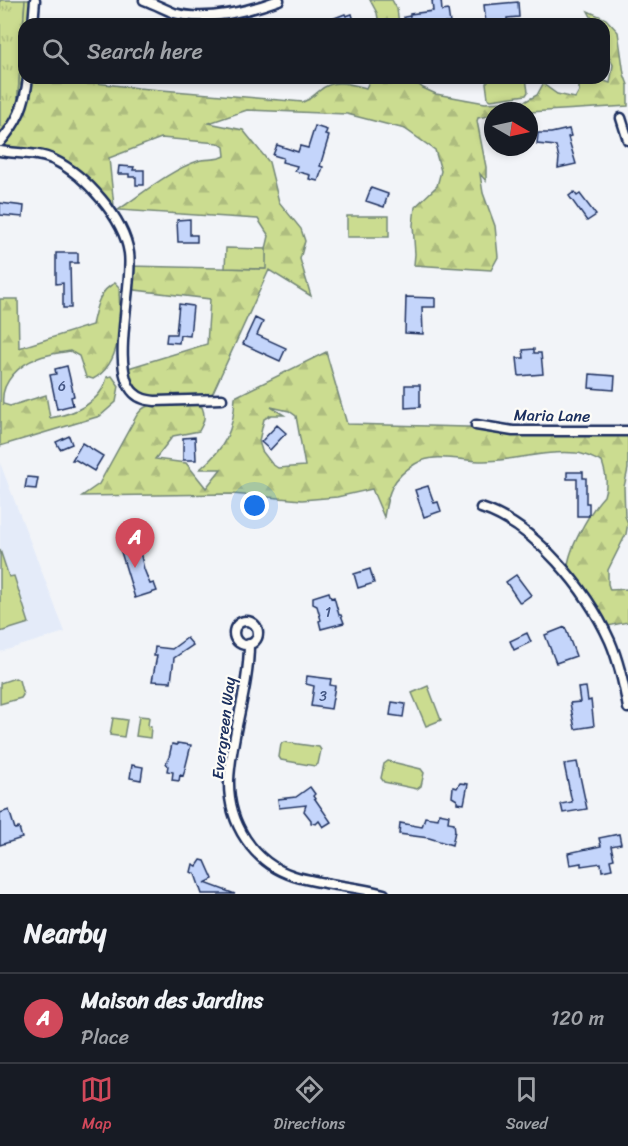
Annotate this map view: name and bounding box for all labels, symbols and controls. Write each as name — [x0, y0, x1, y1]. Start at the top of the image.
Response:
search box — [18, 18, 610, 84]
text: Search here — [87, 32, 203, 71]
icon: search — [39, 35, 72, 68]
north arrow — [484, 102, 538, 156]
house number: 6 — [58, 374, 66, 399]
street label: Maria Lane — [513, 400, 591, 431]
your location — [240, 491, 269, 520]
pin: A — [116, 518, 154, 568]
house number: 1 — [325, 600, 331, 625]
street label: Evergreen Way — [203, 674, 244, 781]
house number: 3 — [319, 684, 327, 709]
text: Nearby — [24, 910, 106, 956]
text: Maison des Jardins — [81, 981, 263, 1020]
text: A — [37, 1001, 50, 1036]
text: 120 m — [551, 1001, 604, 1036]
text: Place — [81, 1020, 129, 1055]
tab: Map — [80, 1073, 113, 1138]
tab: Directions — [274, 1073, 345, 1138]
tab: Saved — [506, 1073, 548, 1138]

